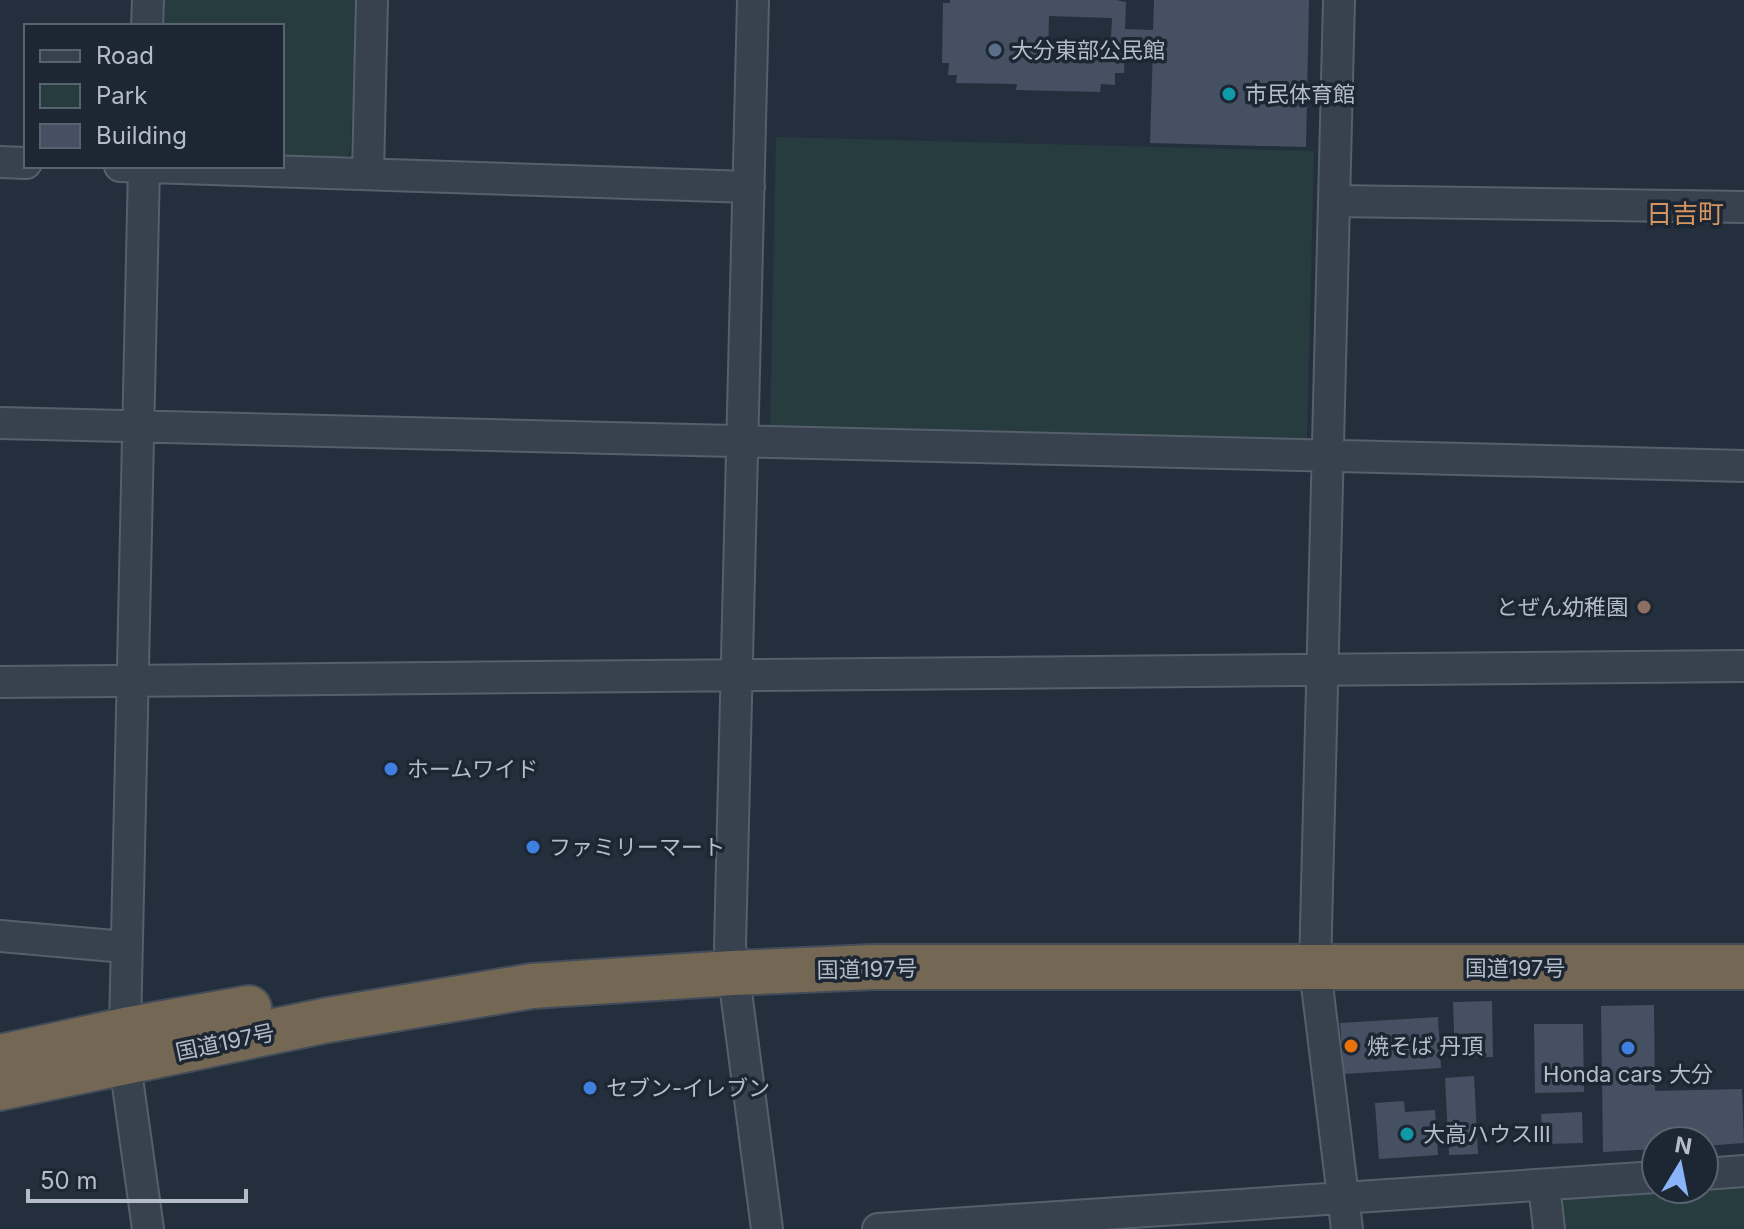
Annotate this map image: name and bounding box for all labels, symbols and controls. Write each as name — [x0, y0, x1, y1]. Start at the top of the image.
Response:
legend — [24, 24, 284, 168]
place label: 大分東部公民館 — [1011, 37, 1165, 63]
text: Road — [96, 41, 154, 70]
marker: 大分東部公民館 — [986, 41, 1004, 59]
text: Park — [96, 81, 147, 110]
place label: 市民体育館 — [1245, 81, 1355, 107]
marker: 市民体育館 — [1220, 85, 1238, 103]
text: Building — [96, 121, 187, 150]
district label: 日吉町 — [1646, 198, 1724, 229]
place label: とぜん幼稚園 — [1496, 594, 1628, 620]
marker: とぜん幼稚園 — [1635, 598, 1653, 616]
place label: ホームワイド — [407, 756, 538, 782]
marker: ホームワイド — [382, 760, 400, 778]
place label: ファミリーマート — [549, 834, 725, 860]
marker: ファミリーマート — [524, 838, 542, 856]
street label: 国道197号 — [816, 955, 918, 983]
street label: 国道197号 — [1465, 955, 1565, 981]
street label: 国道197号 — [173, 1019, 277, 1065]
place label: 焼そば 丹頂 — [1367, 1033, 1483, 1059]
marker: 焼そば 丹頂 — [1342, 1037, 1360, 1055]
marker: Honda cars 大分 — [1619, 1039, 1637, 1057]
place label: Honda cars 大分 — [1543, 1061, 1713, 1087]
place label: セブン-イレブン — [606, 1075, 770, 1101]
marker: セブン-イレブン — [581, 1079, 599, 1097]
place label: 大高ハウスⅢ — [1423, 1121, 1551, 1147]
marker: 大高ハウスⅢ — [1398, 1125, 1416, 1143]
north arrow — [1640, 1125, 1720, 1205]
text: N — [1673, 1131, 1694, 1160]
scale bar — [28, 1153, 246, 1203]
text: 50 m — [40, 1166, 98, 1195]

